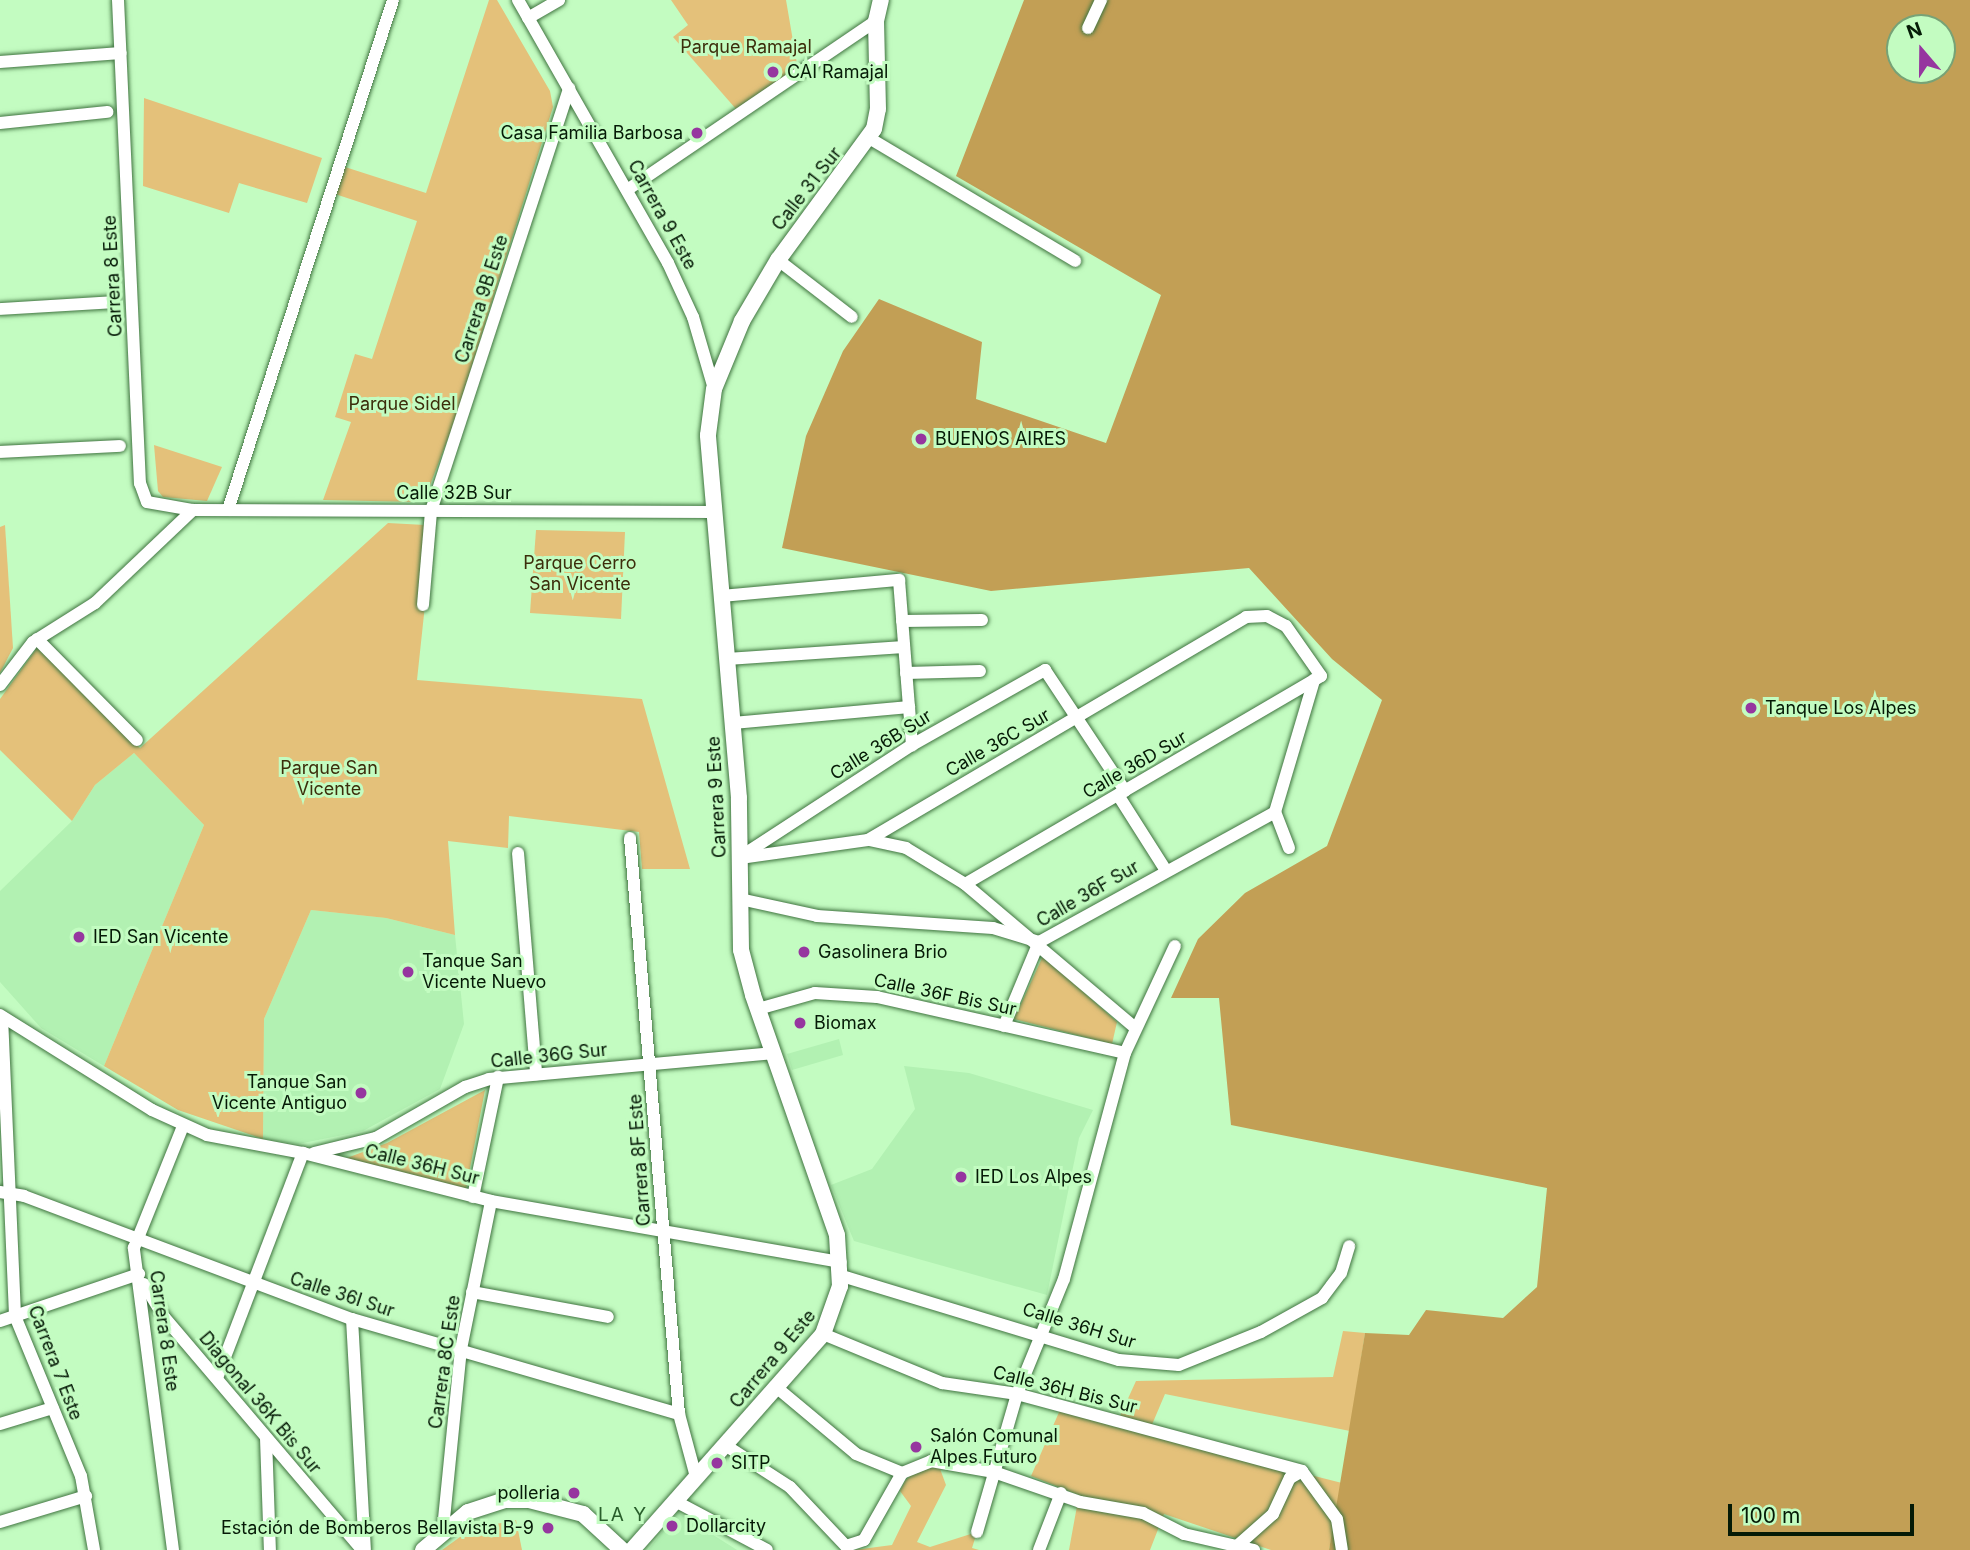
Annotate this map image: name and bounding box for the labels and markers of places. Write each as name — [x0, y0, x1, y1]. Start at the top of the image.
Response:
place label: CAI Ramajal — [787, 61, 888, 83]
marker: CAI Ramajal — [765, 64, 781, 80]
place label: Casa Familia Barbosa — [500, 122, 683, 144]
marker: Casa Familia Barbosa — [689, 125, 705, 141]
place label: BUENOS AIRES — [935, 428, 1066, 450]
marker: BUENOS AIRES — [913, 431, 929, 447]
place label: Tanque Los Alpes — [1765, 697, 1917, 719]
marker: Tanque Los Alpes — [1743, 700, 1759, 716]
place label: IED San Vicente — [93, 926, 228, 948]
marker: IED San Vicente — [71, 929, 87, 945]
place label: Gasolinera Brio — [818, 941, 948, 963]
marker: Gasolinera Brio — [796, 944, 812, 960]
place label: Tanque San Vicente Nuevo — [422, 951, 546, 993]
marker: Tanque San Vicente Nuevo — [400, 964, 416, 980]
place label: Biomax — [814, 1012, 877, 1034]
marker: Biomax — [792, 1015, 808, 1031]
place label: Tanque San Vicente Antiguo — [212, 1072, 347, 1114]
marker: Tanque San Vicente Antiguo — [353, 1085, 369, 1101]
place label: IED Los Alpes — [975, 1166, 1092, 1188]
marker: IED Los Alpes — [953, 1169, 969, 1185]
place label: Salón Comunal Alpes Futuro — [930, 1426, 1058, 1468]
marker: Salón Comunal Alpes Futuro — [908, 1439, 924, 1455]
place label: SITP — [731, 1452, 770, 1474]
marker: SITP — [709, 1455, 725, 1471]
place label: polleria — [497, 1482, 560, 1504]
marker: polleria — [566, 1485, 582, 1501]
place label: Dollarcity — [686, 1515, 766, 1537]
place label: Estación de Bomberos Bellavista B-9 — [221, 1517, 534, 1539]
marker: Dollarcity — [664, 1518, 680, 1534]
marker: Estación de Bomberos Bellavista B-9 — [540, 1520, 556, 1536]

